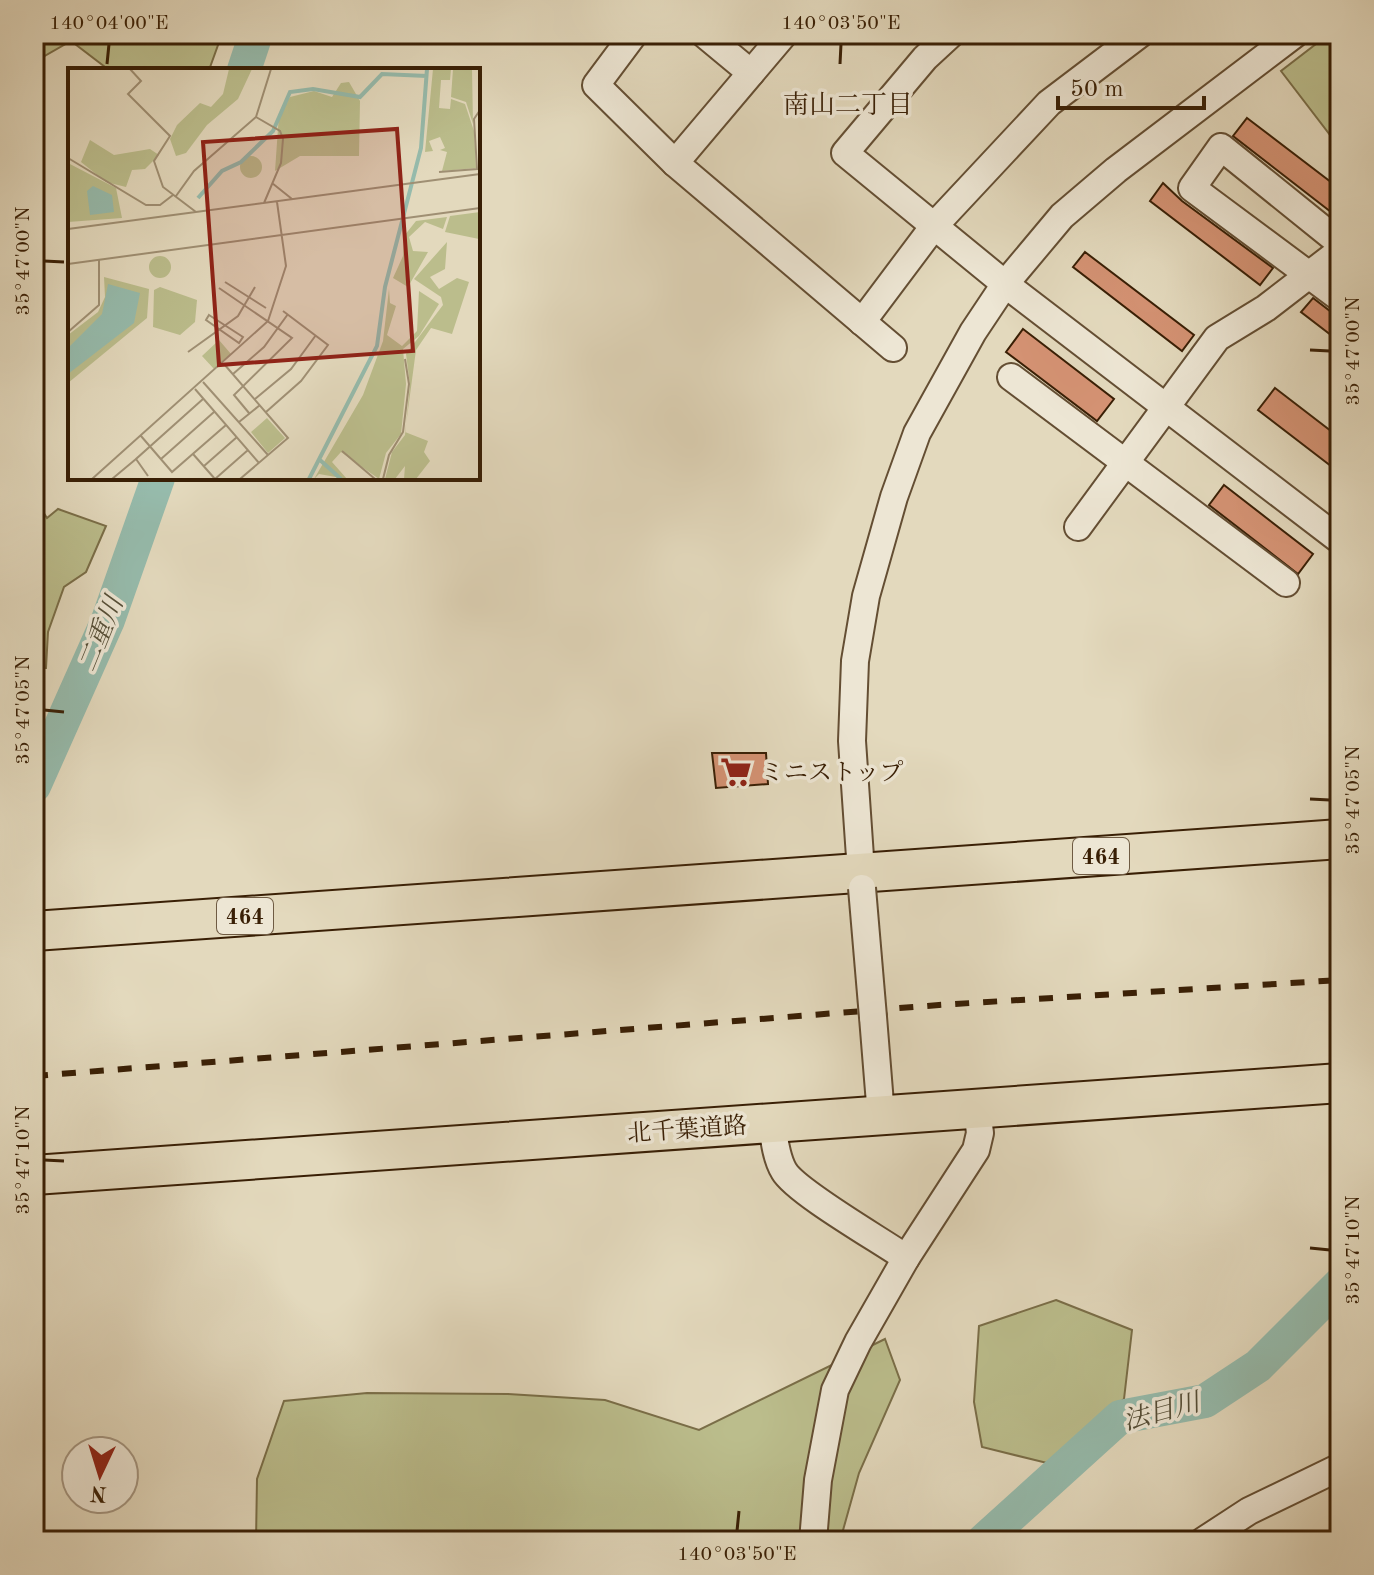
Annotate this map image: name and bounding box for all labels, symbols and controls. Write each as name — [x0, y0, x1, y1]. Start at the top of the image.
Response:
text: 140°04'00"E — [49, 14, 169, 34]
text: 140°03'50"E — [781, 14, 901, 34]
scale bar — [1058, 60, 1204, 110]
inset map — [68, 68, 480, 480]
text: 50 m — [1070, 78, 1124, 102]
district label: 南山二丁目 — [783, 91, 913, 119]
text: 35°47'00"N — [14, 206, 34, 316]
text: 35°47'00"N — [1344, 296, 1364, 406]
water label: 二重川 — [73, 590, 130, 676]
text: 35°47'05"N — [14, 655, 34, 765]
text: 35°47'05"N — [1344, 745, 1364, 855]
supermarket icon: ミニストップ — [719, 755, 753, 789]
place label: ミニストップ — [760, 760, 903, 786]
road number: 464 — [1073, 838, 1129, 874]
road number: 464 — [217, 898, 273, 934]
text: 35°47'10"N — [14, 1105, 34, 1215]
street label: 北千葉道路 — [626, 1112, 748, 1147]
text: 35°47'10"N — [1344, 1195, 1364, 1305]
water label: 法目川 — [1120, 1388, 1205, 1436]
north arrow — [60, 1435, 140, 1515]
text: N — [89, 1481, 108, 1505]
text: 140°03'50"E — [677, 1545, 797, 1565]

